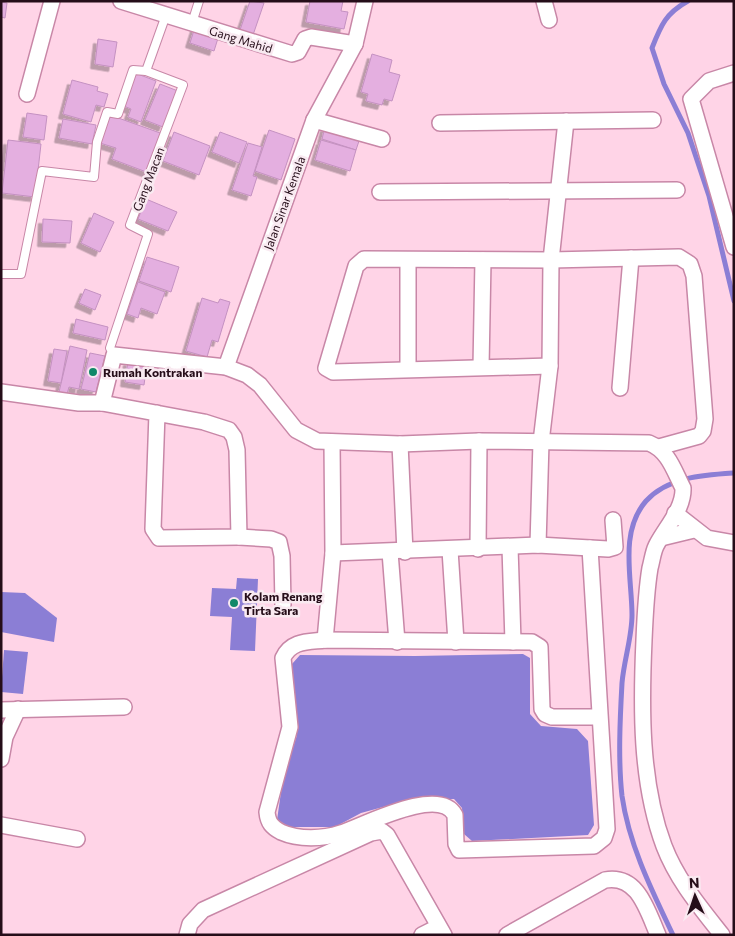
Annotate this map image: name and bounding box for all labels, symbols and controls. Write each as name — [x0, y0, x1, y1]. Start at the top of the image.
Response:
street label: Gang Mahid — [208, 23, 274, 55]
street label: Gang Macan — [129, 145, 167, 213]
street label: Jalan Sinar Kemala — [261, 154, 308, 252]
place label: Rumah Kontrakan — [103, 365, 202, 379]
marker: Rumah Kontrakan — [87, 366, 99, 378]
place label: Kolam Renang Tirta Sara — [244, 589, 323, 617]
marker: Kolam Renang Tirta Sara — [228, 597, 240, 609]
north arrow — [670, 871, 720, 921]
text: N — [689, 874, 700, 891]

